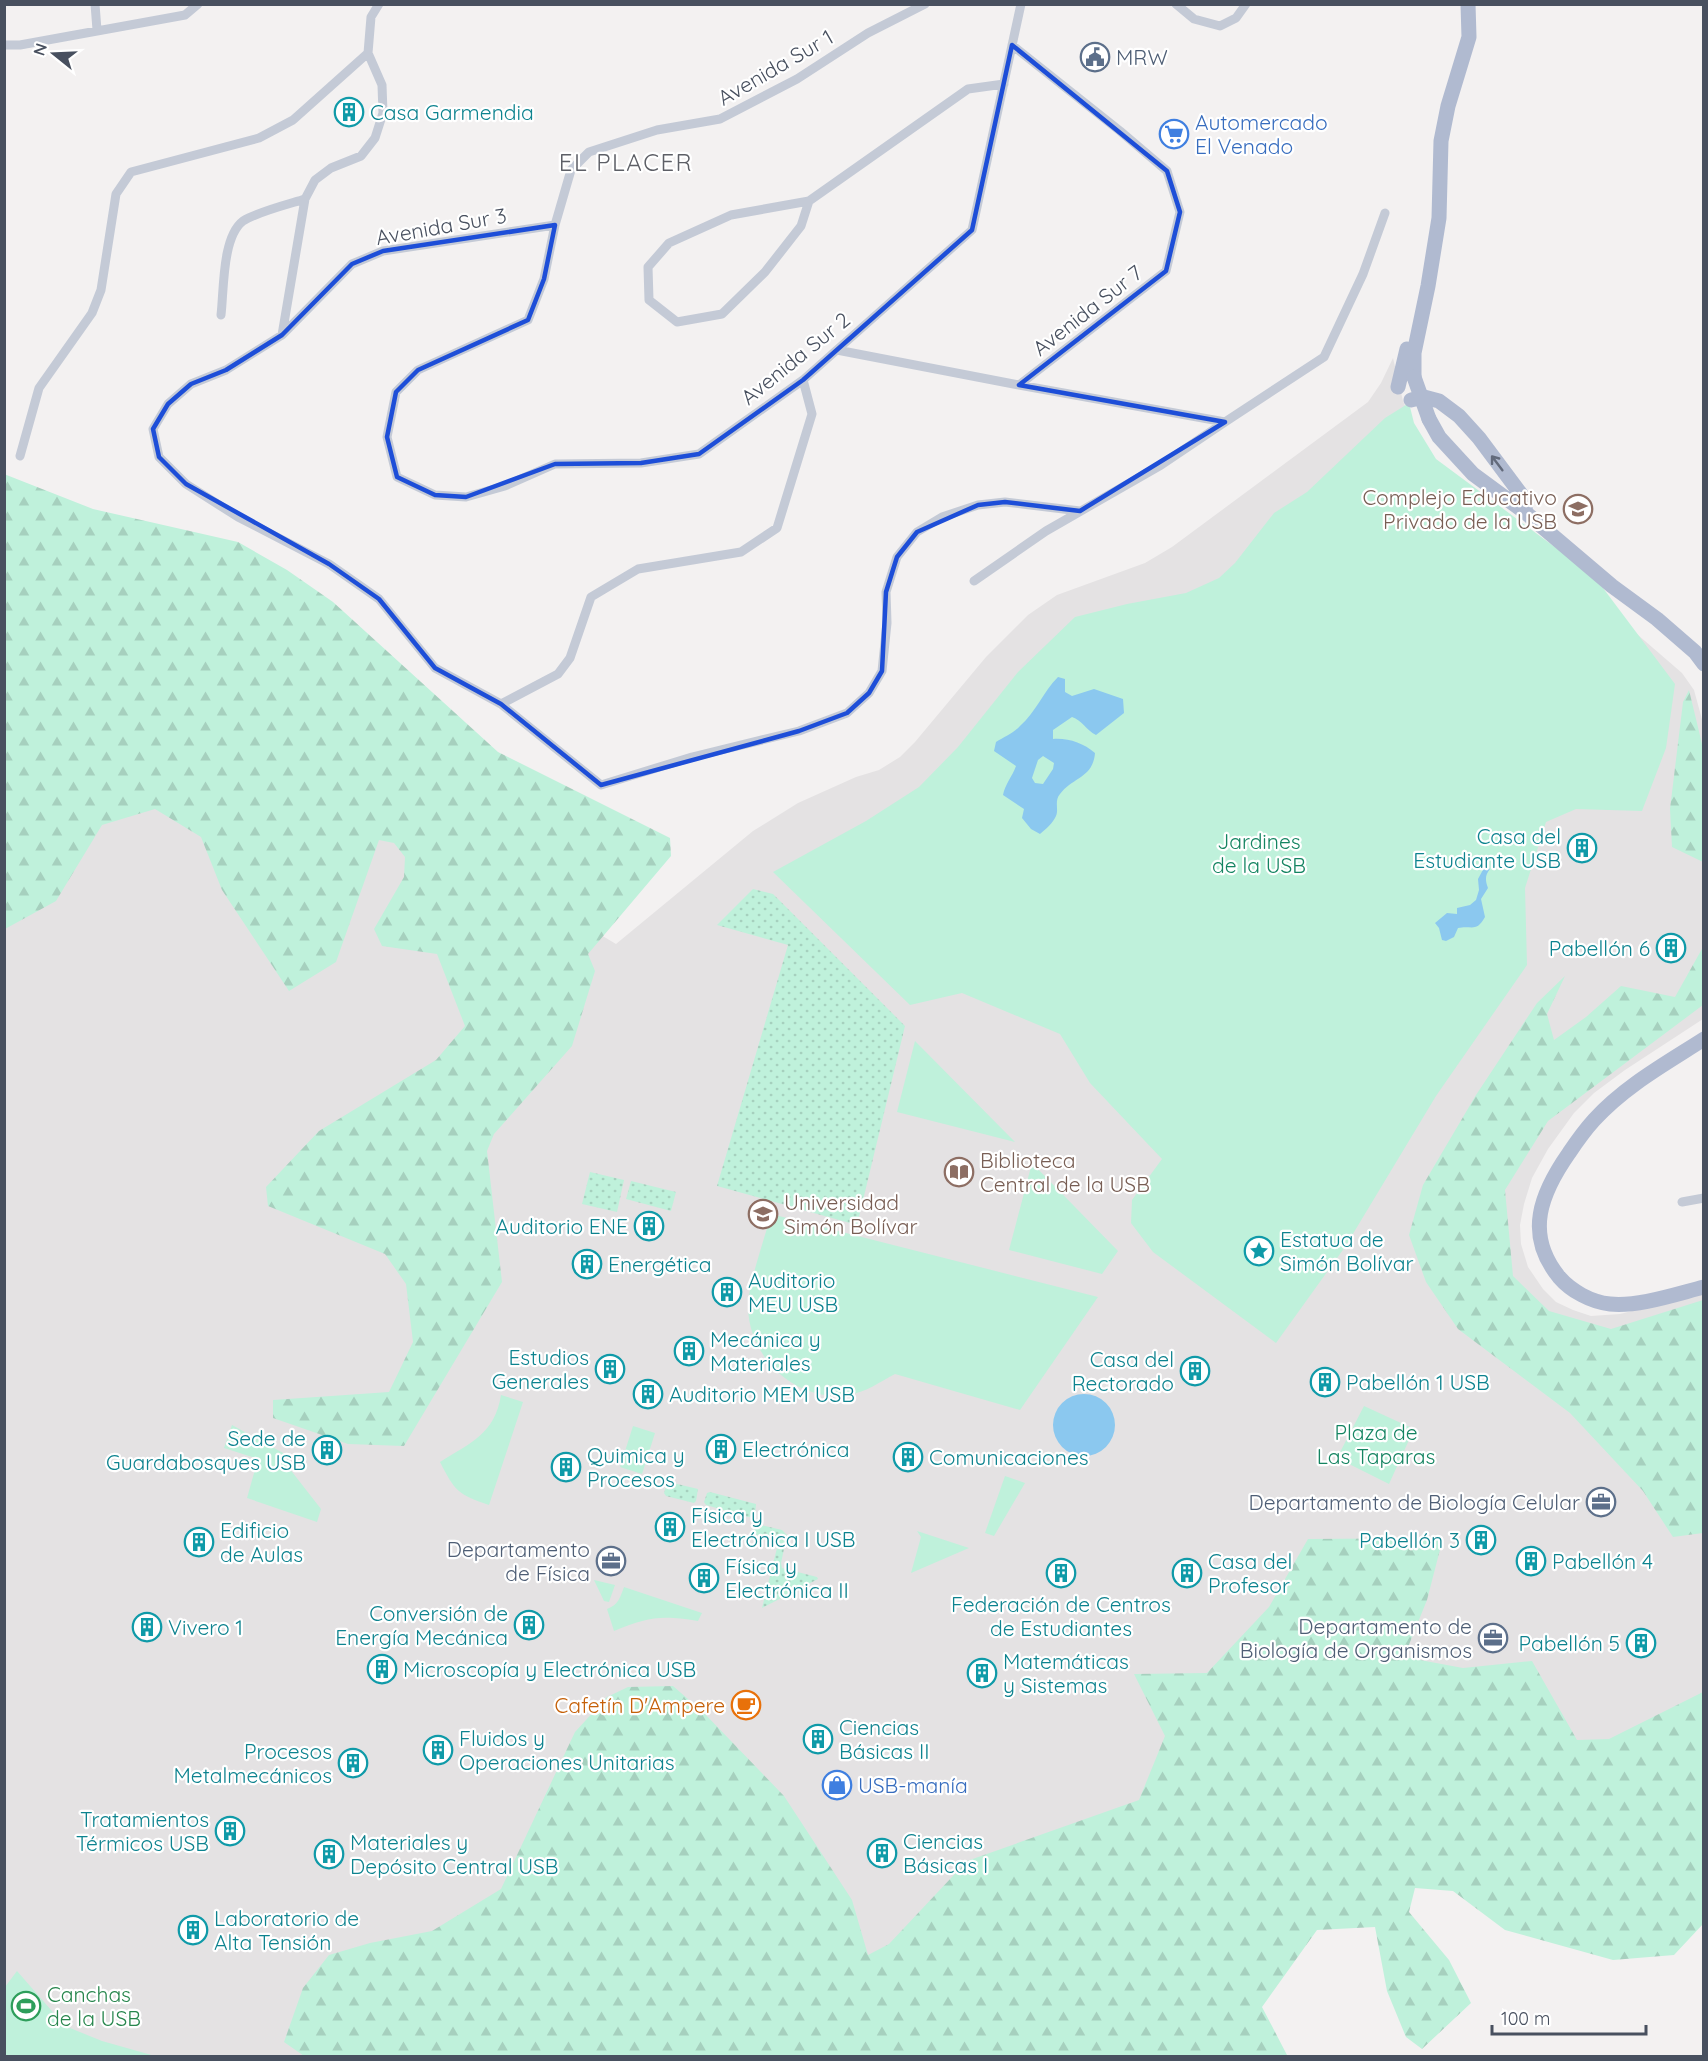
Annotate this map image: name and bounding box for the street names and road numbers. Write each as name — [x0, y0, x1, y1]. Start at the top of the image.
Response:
street label: Avenida Sur 1 — [713, 23, 837, 111]
street label: Avenida Sur 3 — [374, 202, 508, 250]
street label: Avenida Sur 7 — [1027, 259, 1147, 361]
street label: Avenida Sur 2 — [735, 306, 855, 410]

